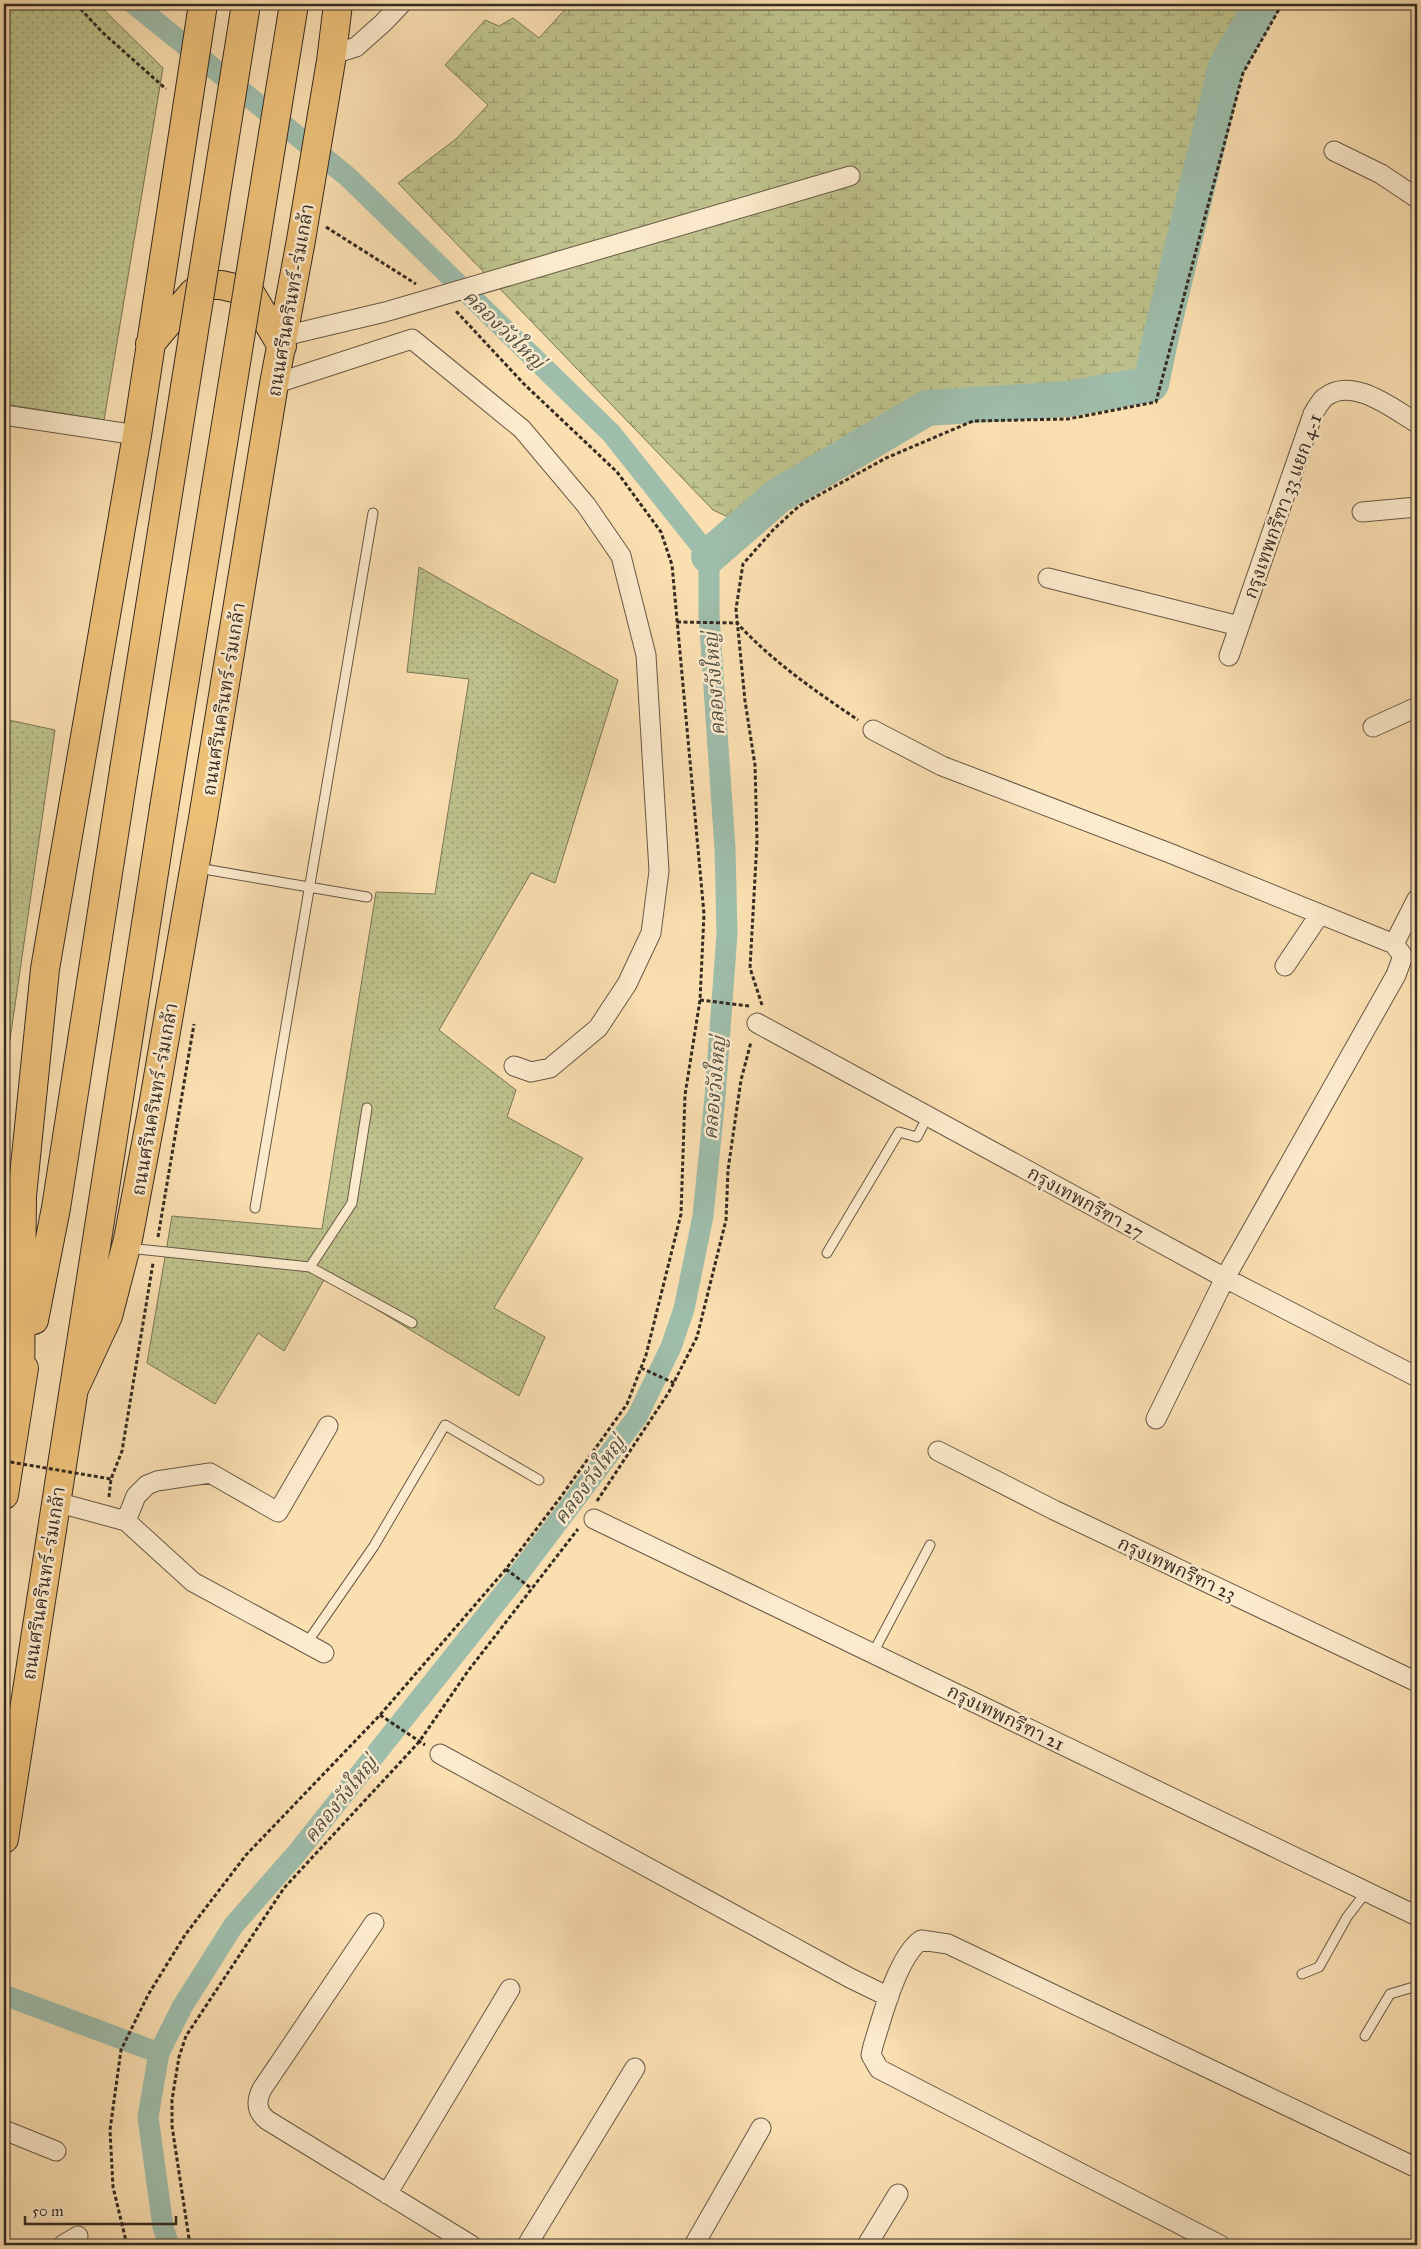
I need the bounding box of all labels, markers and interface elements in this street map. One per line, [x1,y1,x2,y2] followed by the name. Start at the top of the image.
[262,202,319,398] street label: ถนนศรีนครินทร์-ร่มเกล้า
[458,283,553,376] water label: คลองวังใหญ่
[1238,411,1328,602] street label: กรุงเทพกรีฑา 33 แยก 4-1
[197,601,250,797] street label: ถนนศรีนครินทร์-ร่มเกล้า
[696,628,730,737] water label: คลองวังใหญ่
[126,1001,183,1197] street label: ถนนศรีนครินทร์-ร่มเกล้า
[696,1032,731,1141] water label: คลองวังใหญ่
[1023,1161,1148,1245] street label: กรุงเทพกรีฑา 27
[547,1428,632,1529] water label: คลองวังใหญ่
[17,1485,70,1681] street label: ถนนศรีนครินทร์-ร่มเกล้า
[1114,1531,1239,1607] street label: กรุงเทพกรีฑา 23
[943,1679,1068,1757] street label: กรุงเทพกรีฑา 21
[296,1748,384,1847] water label: คลองวังใหญ่
[25,2194,176,2226] scale bar
[32,2202,64,2220] text: 50 m

